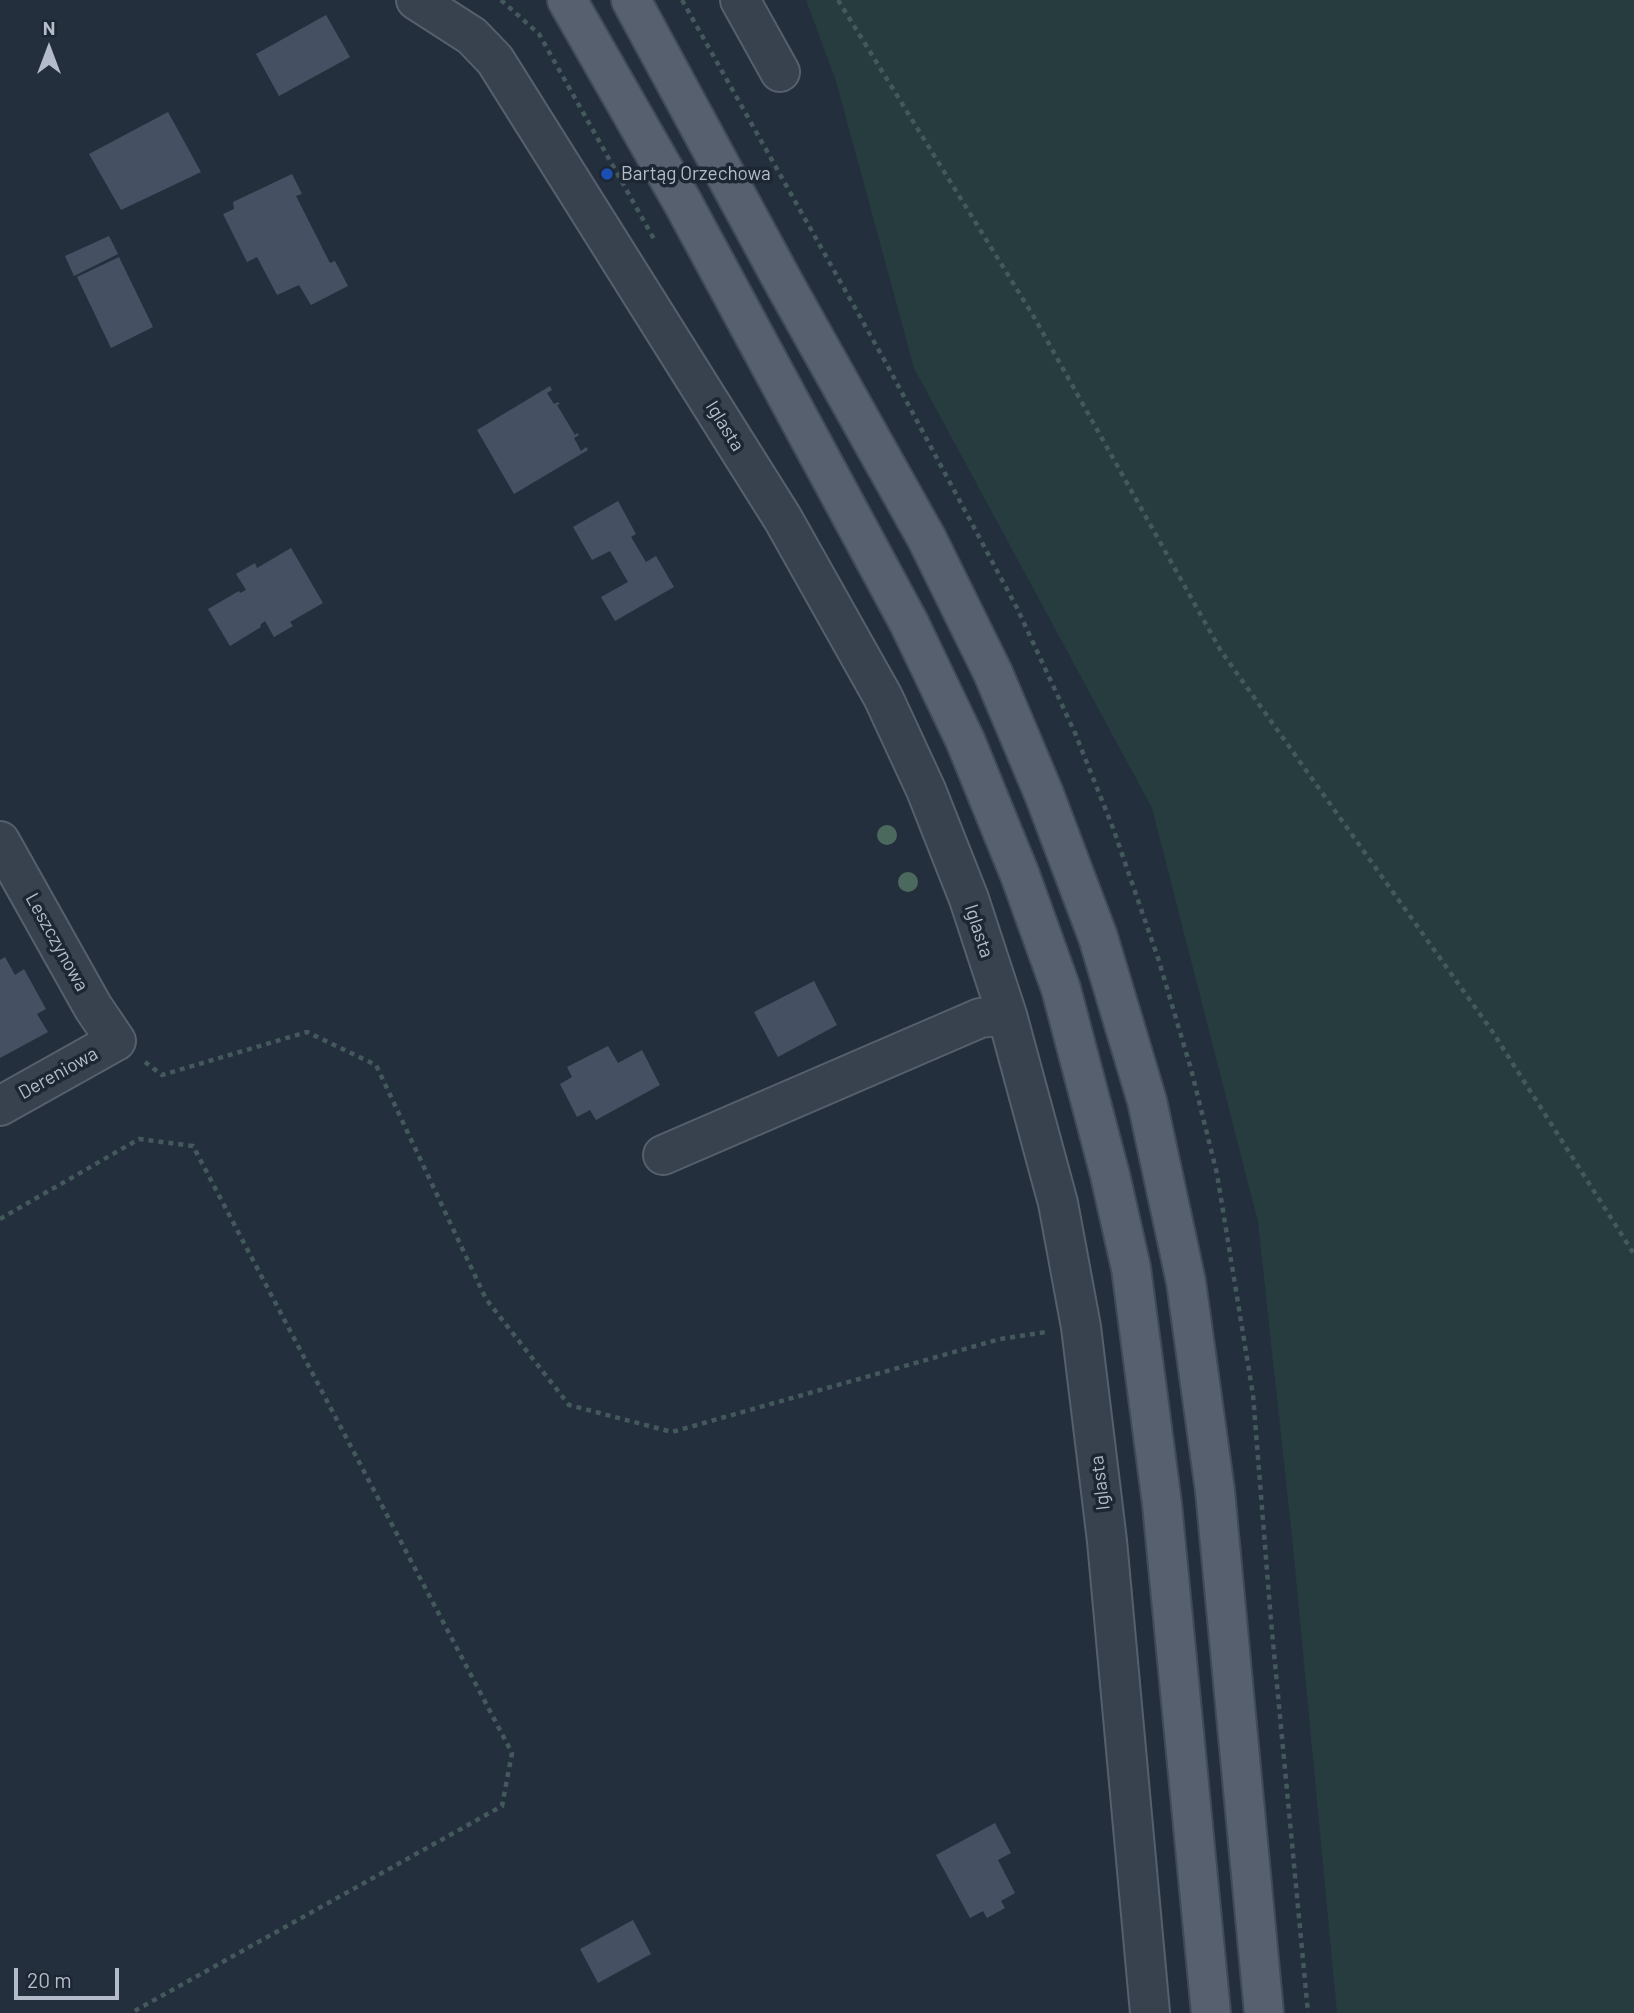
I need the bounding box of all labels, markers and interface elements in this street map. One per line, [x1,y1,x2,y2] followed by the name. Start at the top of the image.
[14,14,84,84] north arrow
[43,16,55,39] text: N
[621,163,771,185] place label: Bartąg Orzechowa
[599,166,615,182] marker: Bartąg Orzechowa
[701,397,749,455] street label: Iglasta
[21,889,93,995] street label: Leszczynowa
[960,901,998,961] street label: Iglasta
[14,1042,102,1104] street label: Dereniowa
[1085,1454,1115,1512] street label: Iglasta
[18,1954,122,1998] scale bar
[27,1967,72,1992] text: 20 m

